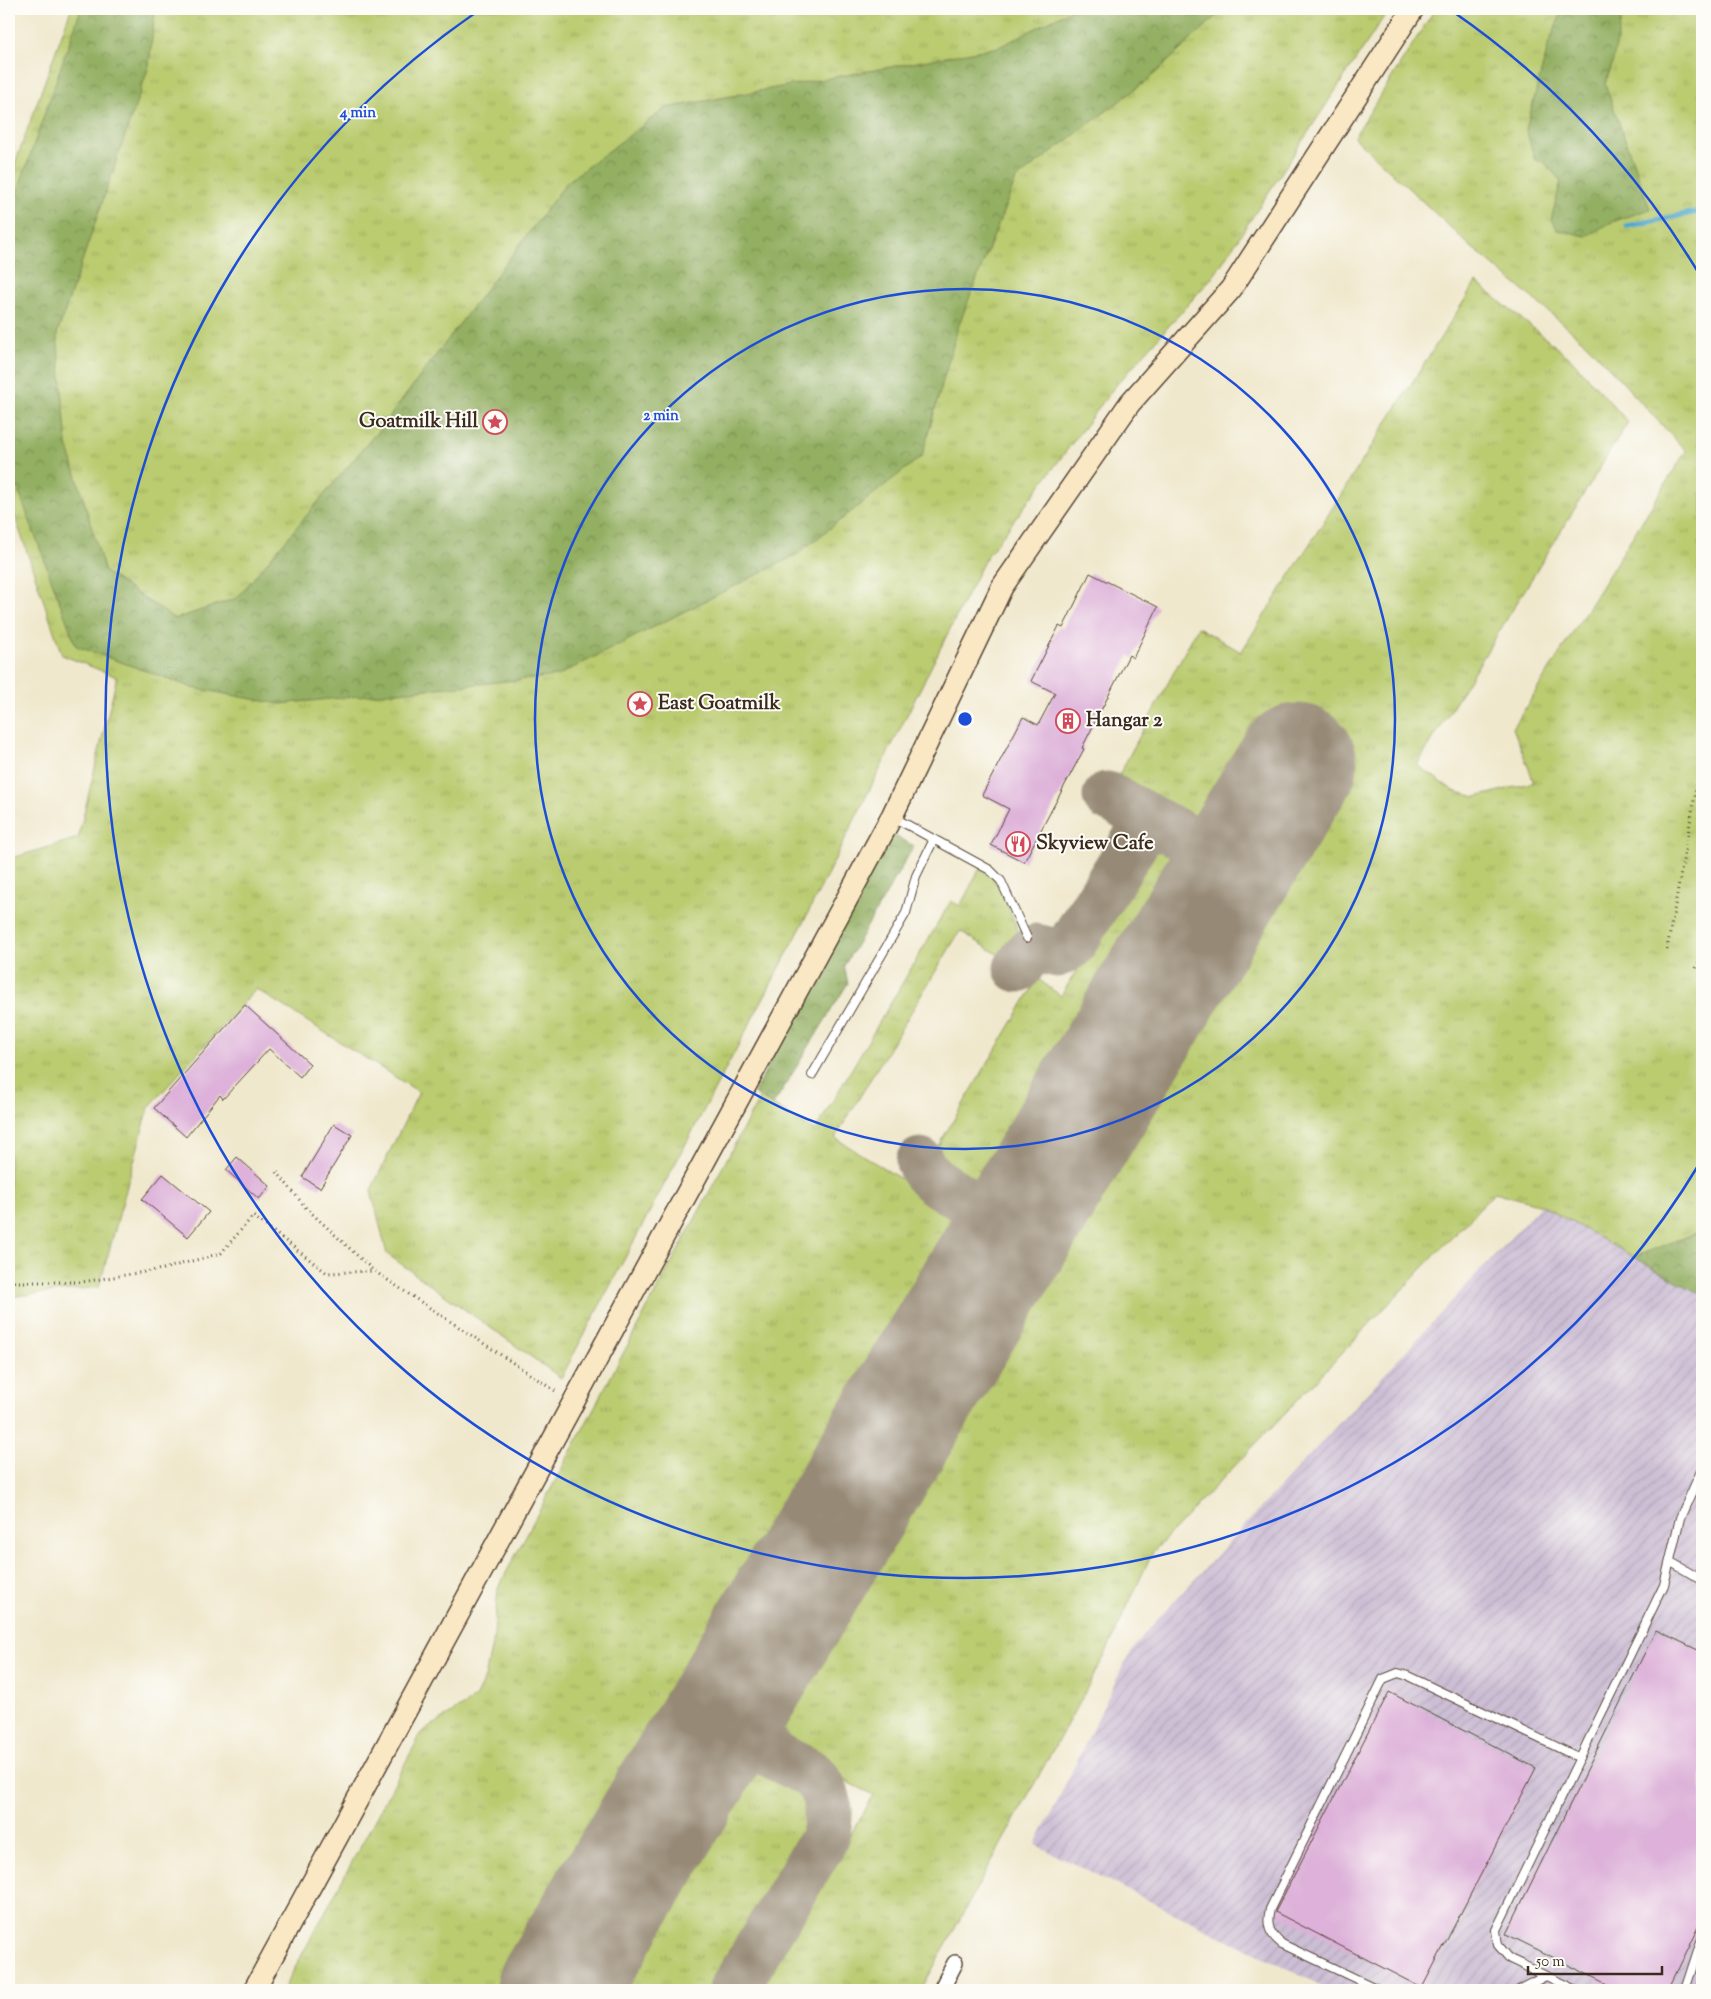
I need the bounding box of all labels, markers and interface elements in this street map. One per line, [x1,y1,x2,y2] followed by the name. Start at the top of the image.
[339,103,376,124] text: 4 min
[643,406,679,427] text: 2 min
[359,408,478,437] place label: Goatmilk Hill
[482,409,508,435] place icon: Goatmilk Hill
[658,690,780,719] place label: East Goatmilk
[627,691,653,717] place icon: East Goatmilk
[1086,707,1163,736] place label: Hangar 2
[1055,708,1081,734] building icon: Hangar 2
[956,710,974,728] centre of rings
[1036,830,1154,859] place label: Skyview Cafe
[1005,831,1031,857] restaurant icon: Skyview Cafe
[1528,1944,1662,1976] scale bar
[1535,1952,1565,1973] text: 50 m

